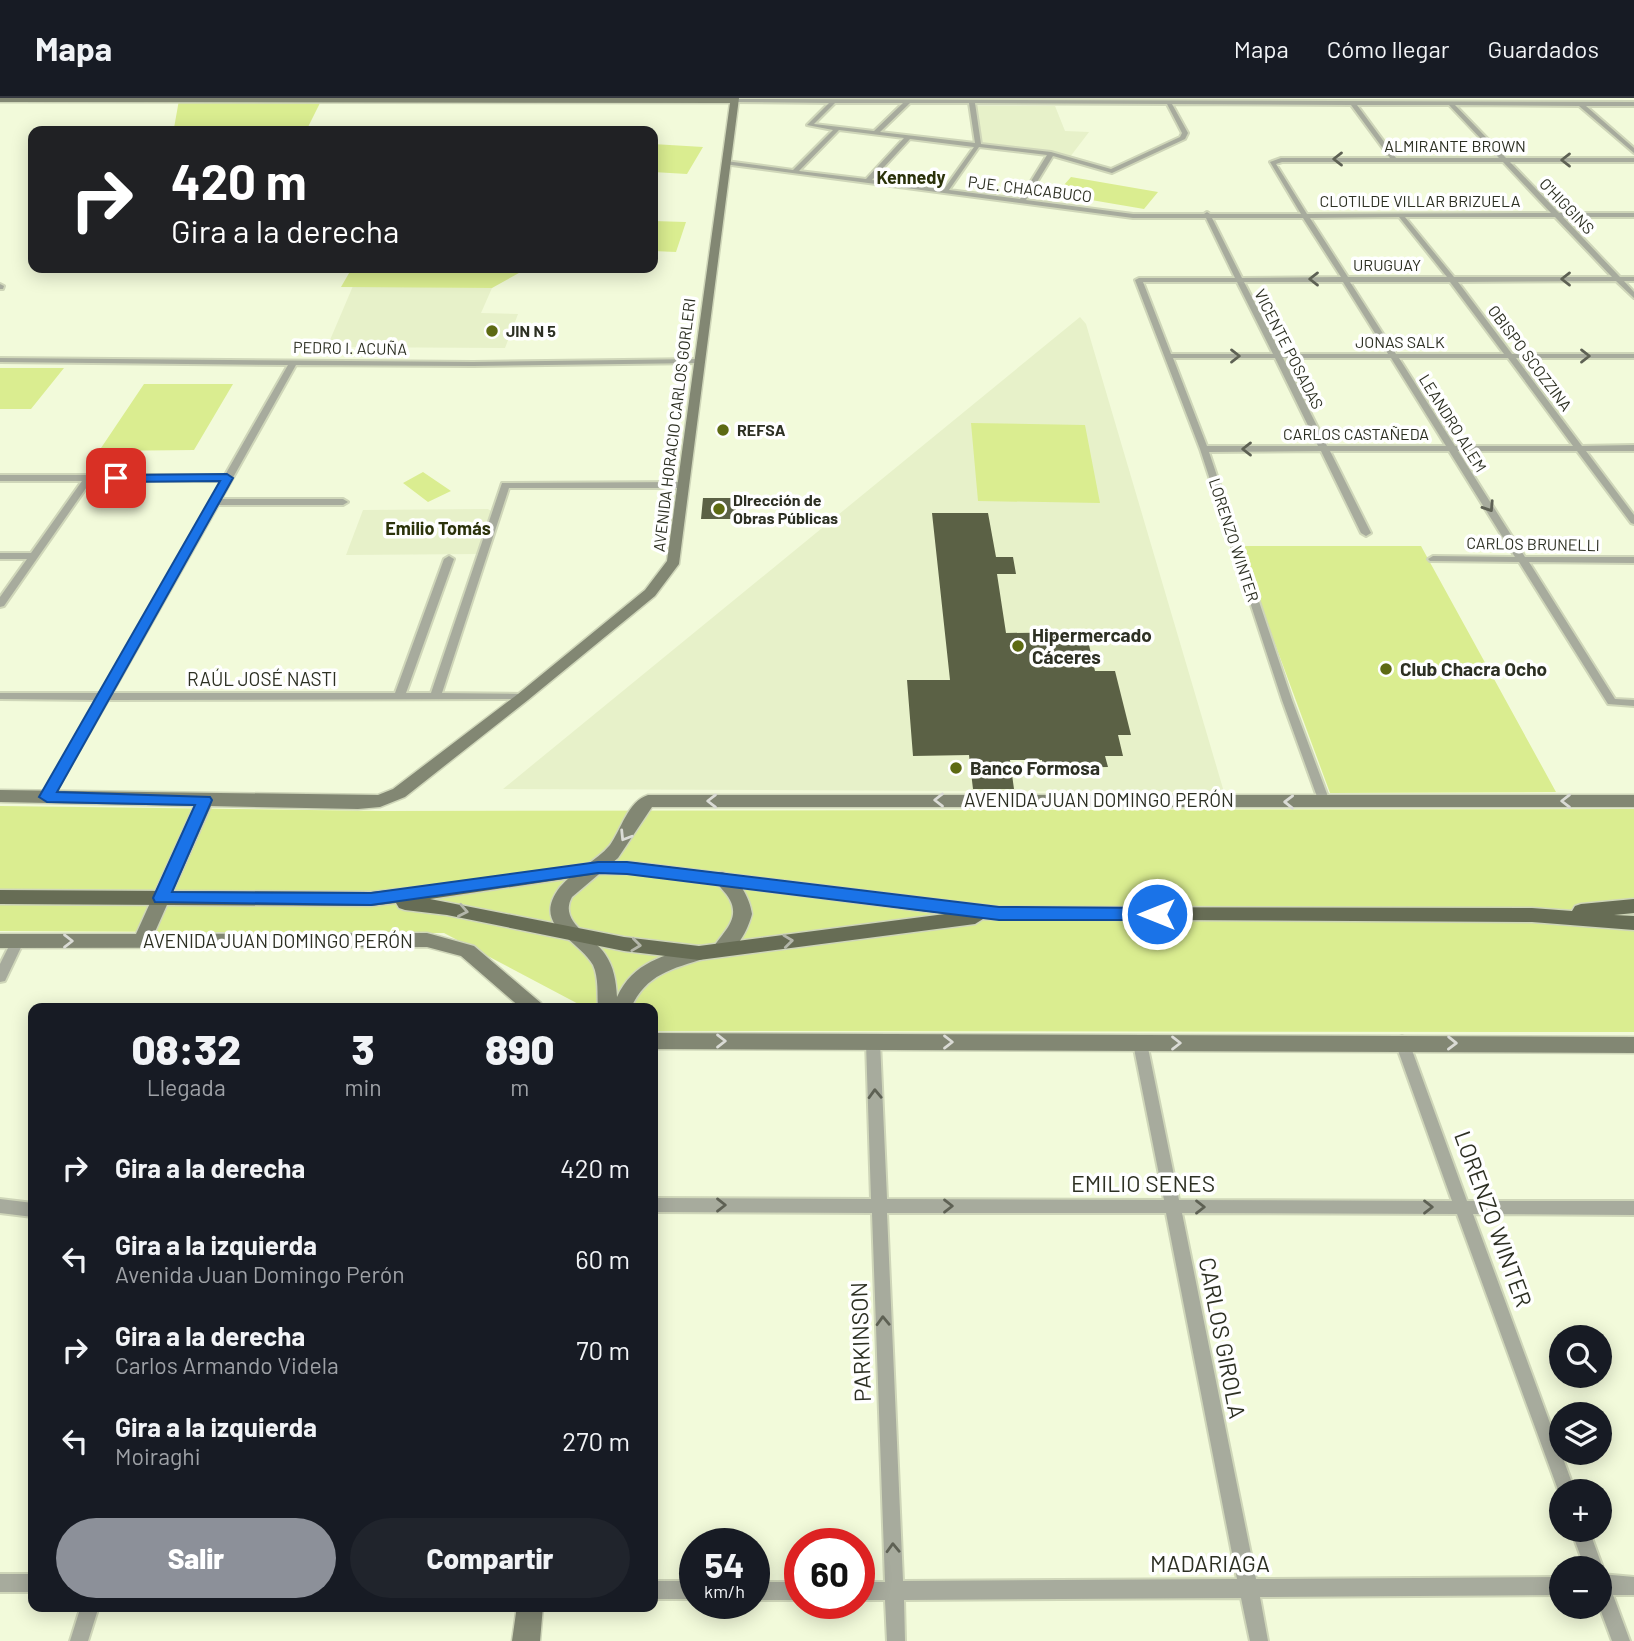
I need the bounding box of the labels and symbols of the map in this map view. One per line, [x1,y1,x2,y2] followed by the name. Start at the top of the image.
[1384,136,1526,155] street label: ALMIRANTE BROWN
[1333,152,1344,167] one-way arrow
[1560,152,1571,168] one-way arrow
[876,166,946,188] district label: Kennedy
[967,171,1093,206] street label: PJE. CHACABUCO
[1536,174,1599,238] street label: O'HIGGINS
[1319,191,1521,210] street label: CLOTILDE VILLAR BRIZUELA
[1353,255,1421,274] street label: URUGUAY
[1308,271,1319,287] one-way arrow
[1560,271,1571,287] one-way arrow
[1251,286,1328,412] street label: VICENTE POSADAS
[649,297,699,553] street label: AVENIDA HORACIO CARLOS GORLERI
[1484,301,1576,414] street label: OBISPO SCOZZINA
[506,321,556,340] place label: JIN N 5
[484,323,500,339] marker: JIN N 5
[1355,332,1445,351] street label: JONAS SALK
[293,337,407,358] street label: PEDRO I. ACUÑA
[1230,348,1241,364] one-way arrow
[1580,348,1591,364] one-way arrow
[1416,370,1491,475] street label: LEANDRO ALEM
[737,420,786,439] place label: REFSA
[715,422,731,438] marker: REFSA
[1283,424,1429,443] street label: CARLOS CASTAÑEDA
[1242,441,1252,457] one-way arrow
[86,448,146,508] pin
[1206,476,1263,604] street label: LORENZO WINTER
[733,490,838,527] place label: DIrección de Obras Públicas
[1481,500,1494,513] one-way arrow
[711,501,727,517] marker: DIrección de Obras Públicas
[385,517,491,539] district label: Emilio Tomás
[1466,533,1600,554] street label: CARLOS BRUNELLI
[1032,623,1152,668] place label: Hipermercado Cáceres
[1010,638,1026,654] marker: Hipermercado Cáceres
[1400,657,1547,680] place label: Club Chacra Ocho
[1378,661,1394,677] marker: Club Chacra Ocho
[187,667,337,690] street label: RAÚL JOSÉ NASTI
[970,756,1100,779] place label: Banco Formosa
[948,760,964,776] marker: Banco Formosa
[964,788,1234,811] street label: AVENIDA JUAN DOMINGO PERÓN
[934,792,945,807] one-way arrow
[706,793,717,809] one-way arrow
[1560,793,1571,809] one-way arrow
[1284,794,1295,809] one-way arrow
[620,828,633,841] one-way arrow
[1120,877,1194,951] position arrow
[457,902,469,917] one-way arrow
[143,929,413,952] street label: AVENIDA JUAN DOMINGO PERÓN
[63,933,74,949] one-way arrow
[782,934,794,949] one-way arrow
[630,938,642,953] one-way arrow
[716,1033,727,1049] one-way arrow
[944,1034,954,1050] one-way arrow
[1171,1035,1182,1051] one-way arrow
[1448,1035,1458,1051] one-way arrow
[867,1088,883,1098] one-way arrow
[1449,1127,1539,1310] street label: LORENZO WINTER
[1071,1169,1215,1197] street label: EMILIO SENES
[716,1197,727,1213] one-way arrow
[944,1198,954,1214] one-way arrow
[1196,1199,1206,1215] one-way arrow
[1423,1199,1434,1215] one-way arrow
[1194,1255,1252,1421] street label: CARLOS GIROLA
[844,1282,876,1402] street label: PARKINSON
[876,1315,891,1326] one-way arrow
[784,1528,875,1619] speed limit sign: 60
[885,1543,900,1554] one-way arrow
[1150,1549,1270,1577] street label: MADARIAGA

